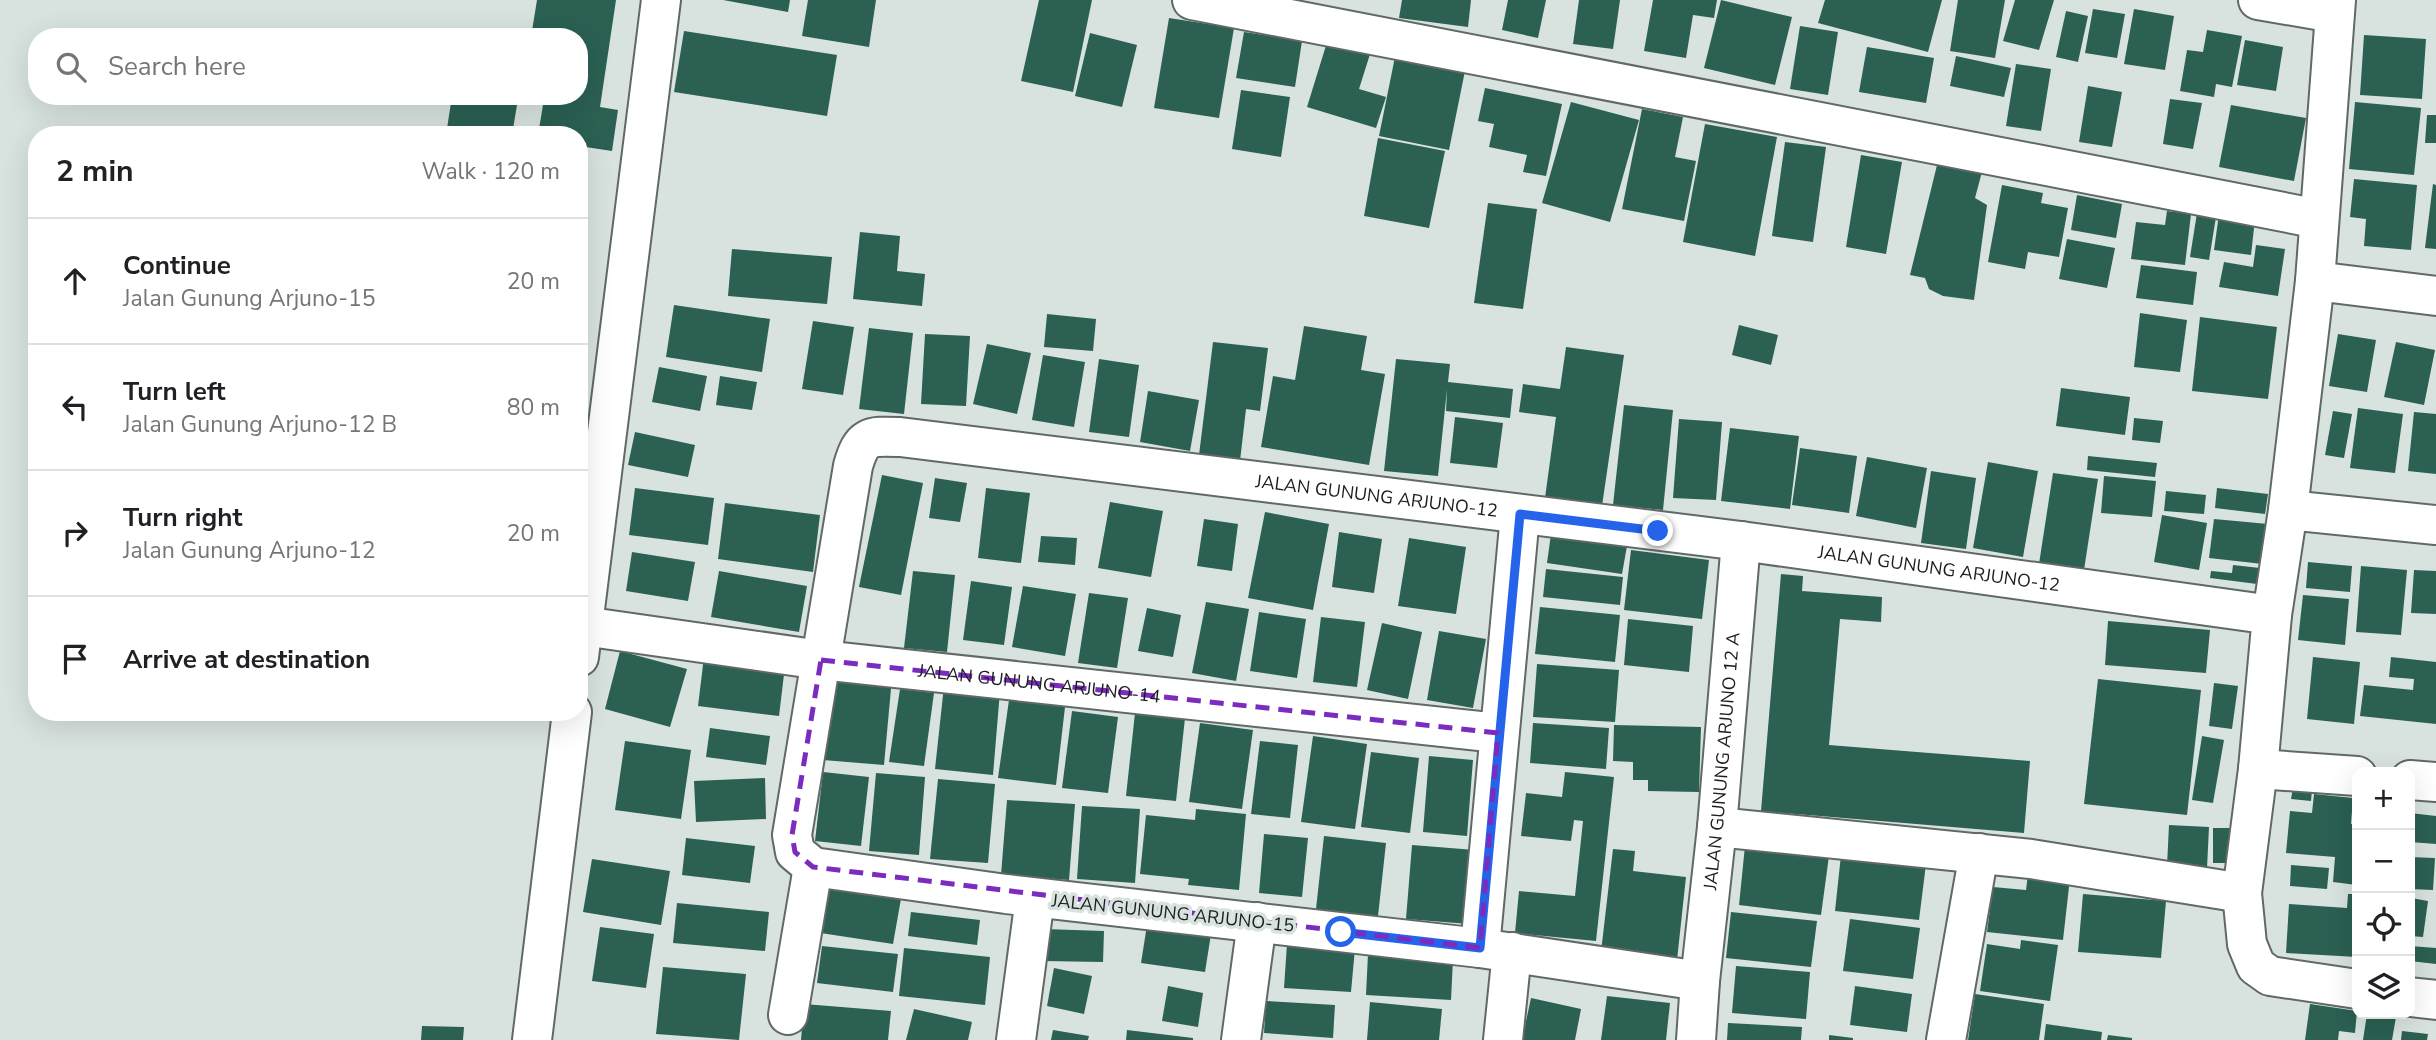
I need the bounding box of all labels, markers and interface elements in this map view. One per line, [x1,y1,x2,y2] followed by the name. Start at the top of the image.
[28,28,588,105] search box
[52,48,90,86] icon: search
[108,49,246,84] text: Search here
[56,151,134,192] text: 2 min
[421,156,560,187] text: Walk · 120 m
[123,248,231,283] text: Continue
[56,262,94,300] icon: ahead
[507,266,560,297] text: 20 m
[123,283,376,314] text: Jalan Gunung Arjuno-15
[123,374,226,409] text: Turn left
[56,388,94,426] icon: left
[507,392,560,423] text: 80 m
[123,409,397,440] text: Jalan Gunung Arjuno-12 B
[1253,469,1499,523] street label: JALAN GUNUNG ARJUNO-12
[123,500,242,535] text: Turn right
[56,514,94,552] icon: right
[1642,515,1673,546] route end
[507,518,560,549] text: 20 m
[123,535,376,566] text: Jalan Gunung Arjuno-12
[1816,540,2061,597] street label: JALAN GUNUNG ARJUNO-12
[1698,632,1745,892] street label: JALAN GUNUNG ARJUNO 12 A
[56,640,94,678] icon: arrive
[123,642,370,677] text: Arrive at destination
[916,658,1162,709] street label: JALAN GUNUNG ARJUNO-14
[2352,767,2415,1019] map controls
[2352,767,2415,830] button: +
[2352,830,2415,893] button: −
[1050,888,1295,938] street label: JALAN GUNUNG ARJUNO-15
[2352,893,2415,956] button: locate
[1325,916,1356,947] route start
[2352,956,2415,1019] button: layers

